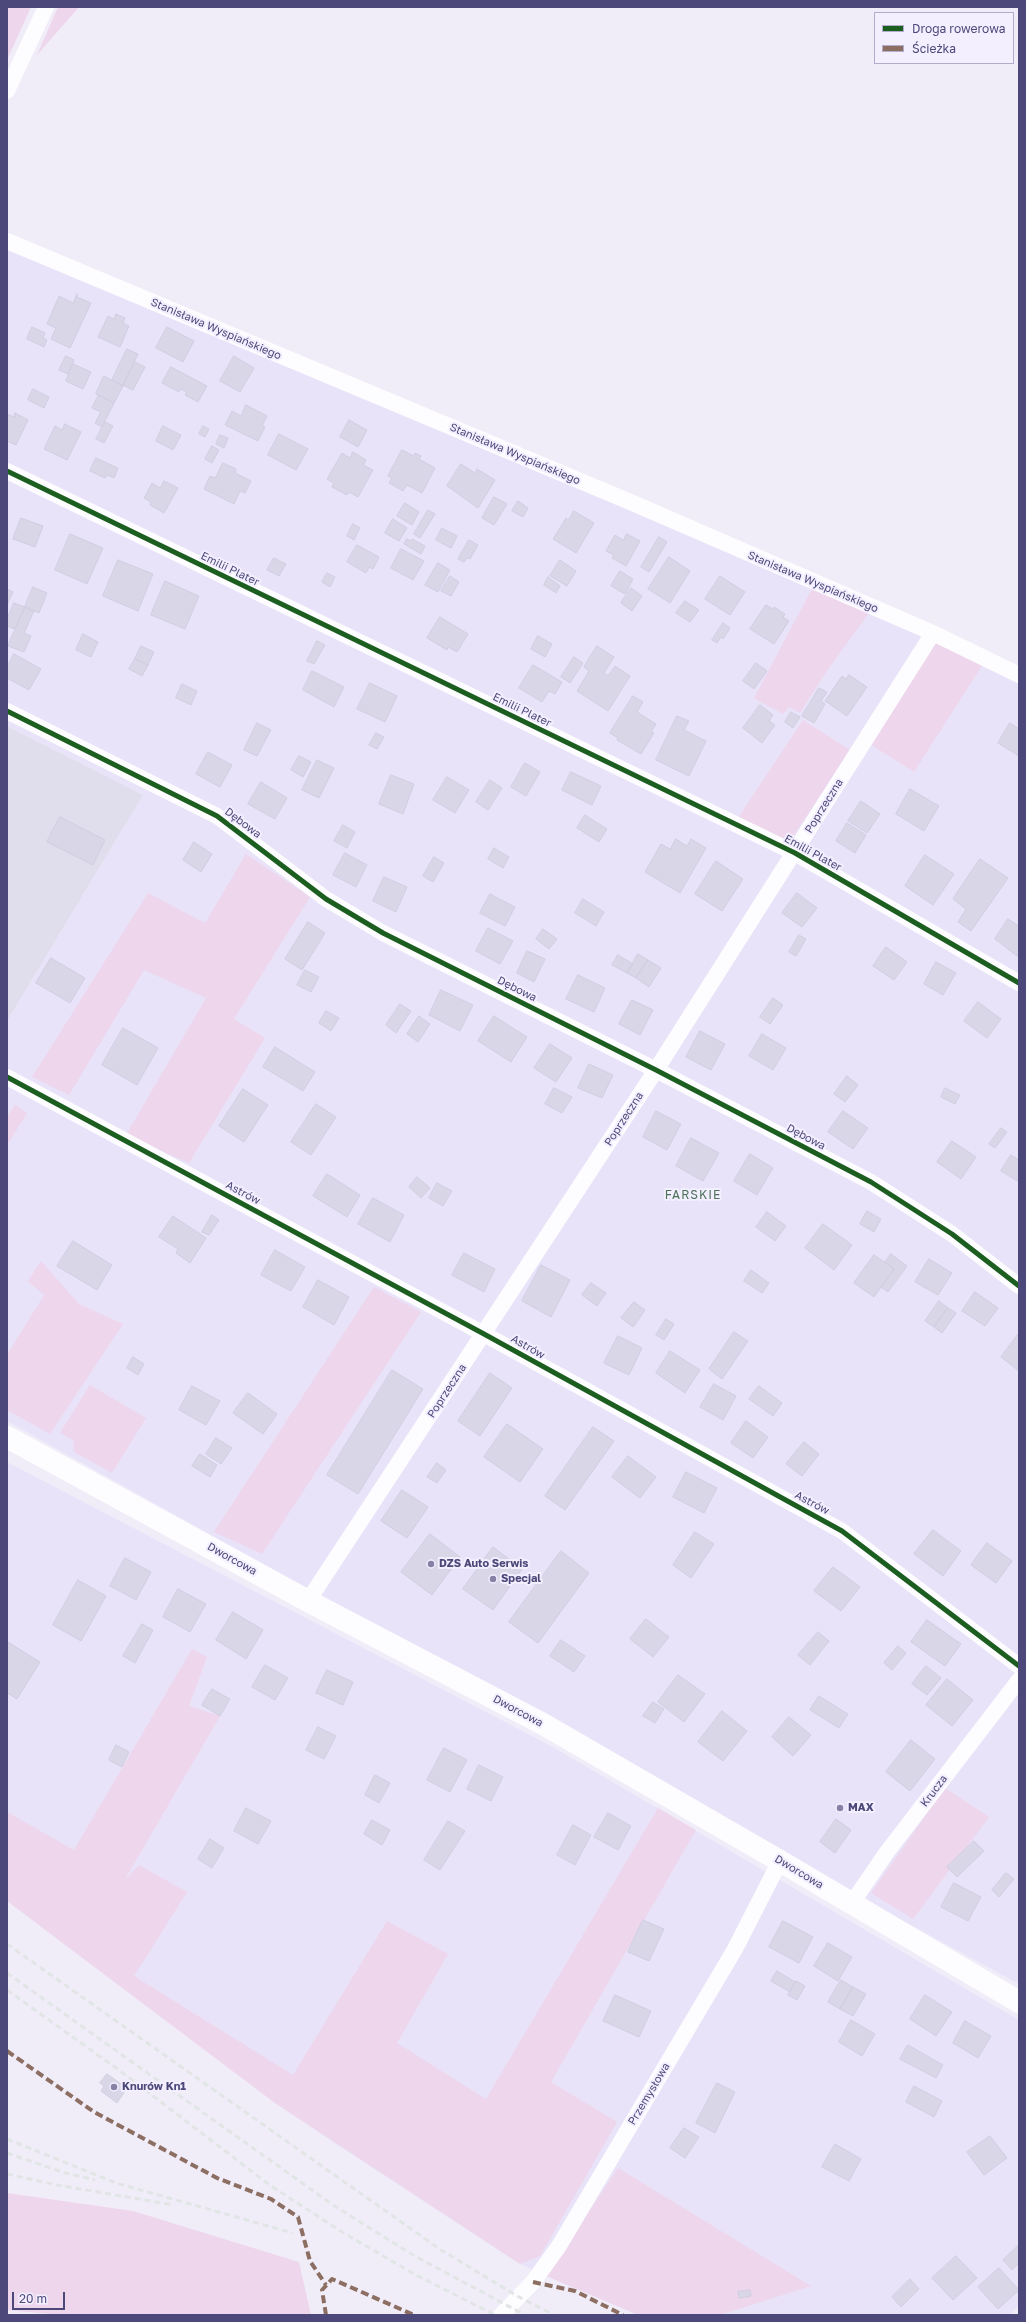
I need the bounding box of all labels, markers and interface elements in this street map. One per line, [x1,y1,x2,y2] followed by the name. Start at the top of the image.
[874,12,1014,64] legend
[912,21,1005,36] text: Droga rowerowa
[912,41,956,56] text: Ścieżka
[149,295,283,363] street label: Stanisława Wyspiańskiego
[448,420,582,488] street label: Stanisława Wyspiańskiego
[746,548,880,616] street label: Stanisława Wyspiańskiego
[199,549,261,589] street label: Emilii Plater
[491,690,553,730] street label: Emilii Plater
[802,776,846,836] street label: Poprzeczna
[222,805,264,841] street label: Dębowa
[782,832,844,874] street label: Emilii Plater
[495,974,539,1004] street label: Dębowa
[602,1090,646,1148] street label: Poprzeczna
[784,1121,828,1153] street label: Dębowa
[224,1178,262,1208] street label: Astrów
[665,1188,721,1202] district label: FARSKIE
[509,1332,547,1362] street label: Astrów
[425,1362,469,1420] street label: Poprzeczna
[793,1488,831,1518] street label: Astrów
[205,1540,259,1578] street label: Dworcowa
[439,1557,529,1571] place label: DZS Auto Serwis
[426,1559,436,1569] marker: DZS Auto Serwis
[501,1572,541,1586] place label: Specjal
[488,1574,498,1584] marker: Specjal
[491,1692,545,1730] street label: Dworcowa
[918,1773,950,1809] street label: Krucza
[848,1801,874,1815] place label: MAX
[835,1803,845,1813] marker: MAX
[772,1852,826,1892] street label: Dworcowa
[625,2061,673,2127] street label: Przemysłowa
[122,2080,186,2094] place label: Knurów Kn1
[109,2082,119,2092] marker: Knurów Kn1
[14,2284,67,2310] scale bar
[19,2291,47,2306] text: 20 m

